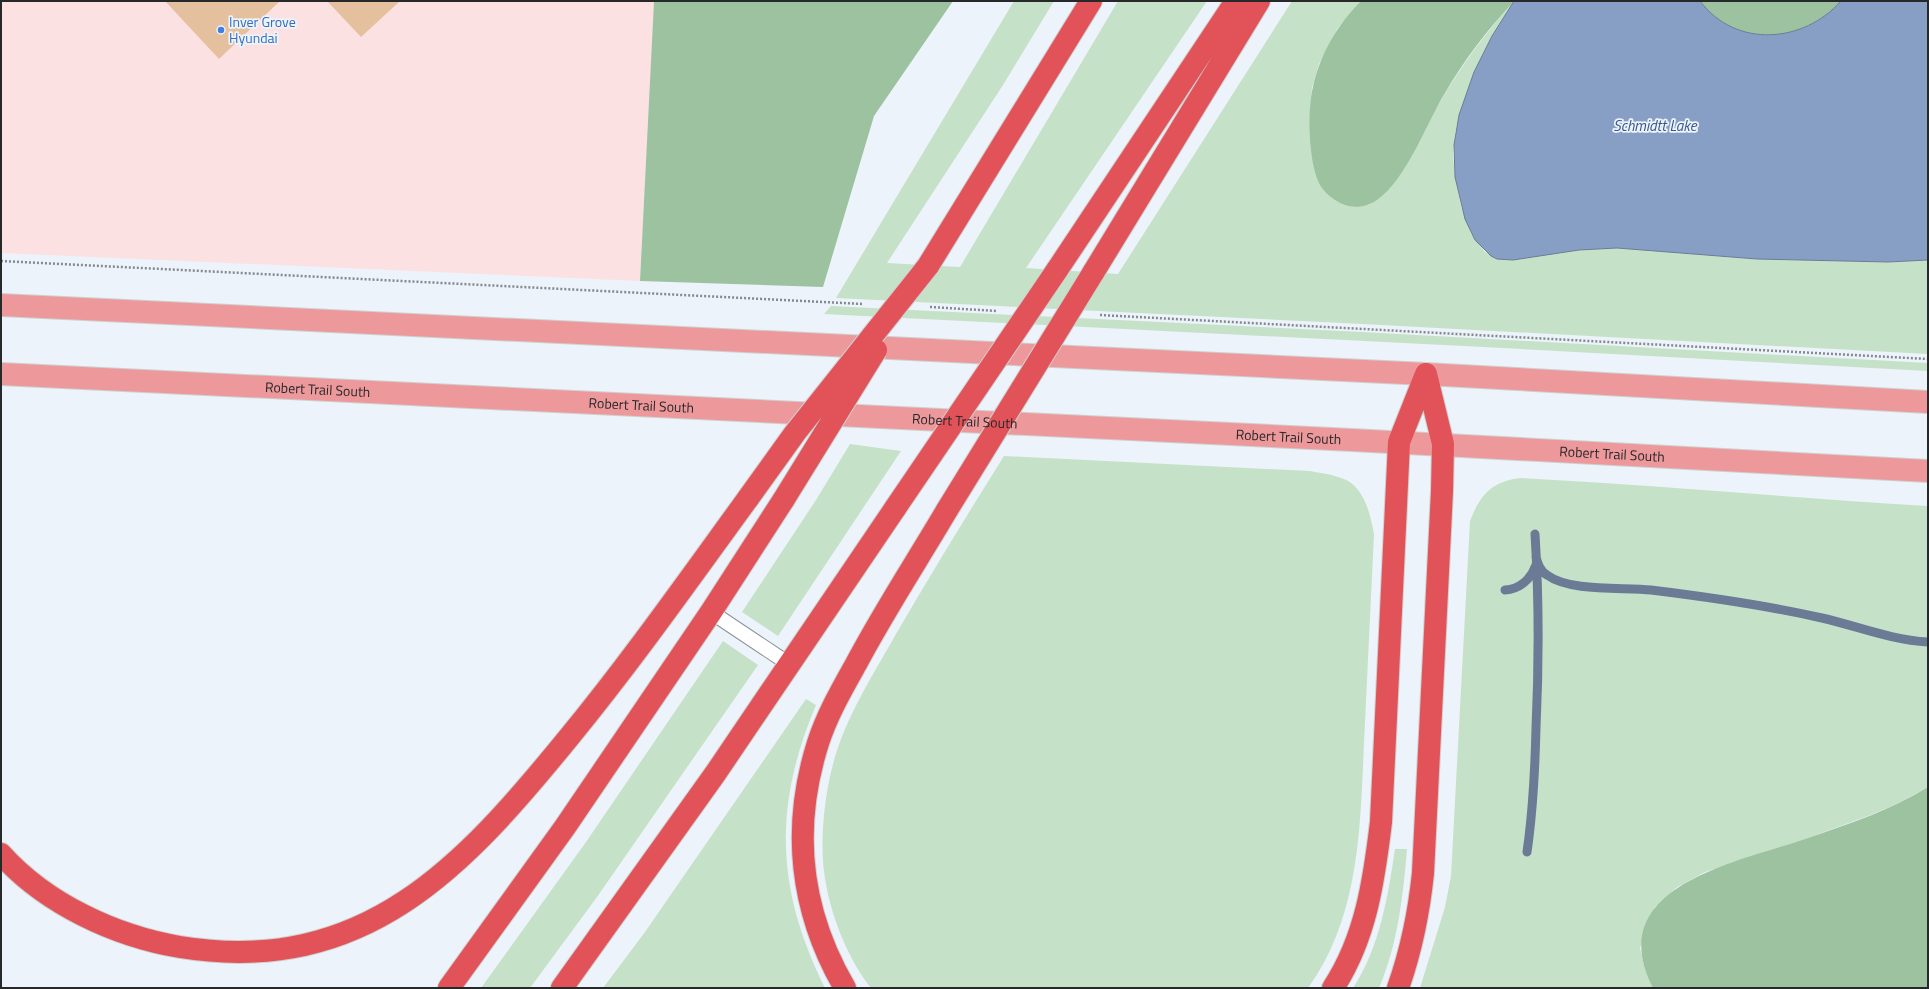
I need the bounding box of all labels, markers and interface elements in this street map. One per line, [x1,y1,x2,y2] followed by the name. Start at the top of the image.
[229,11,296,48] place label: Inver Grove Hyundai
[216,25,226,35] marker: Inver Grove Hyundai
[1613,114,1698,137] water label: Schmidtt Lake
[264,376,371,402] street label: Robert Trail South
[588,392,694,418] street label: Robert Trail South
[912,408,1018,434] street label: Robert Trail South
[1235,423,1342,449] street label: Robert Trail South
[1559,440,1665,467] street label: Robert Trail South

